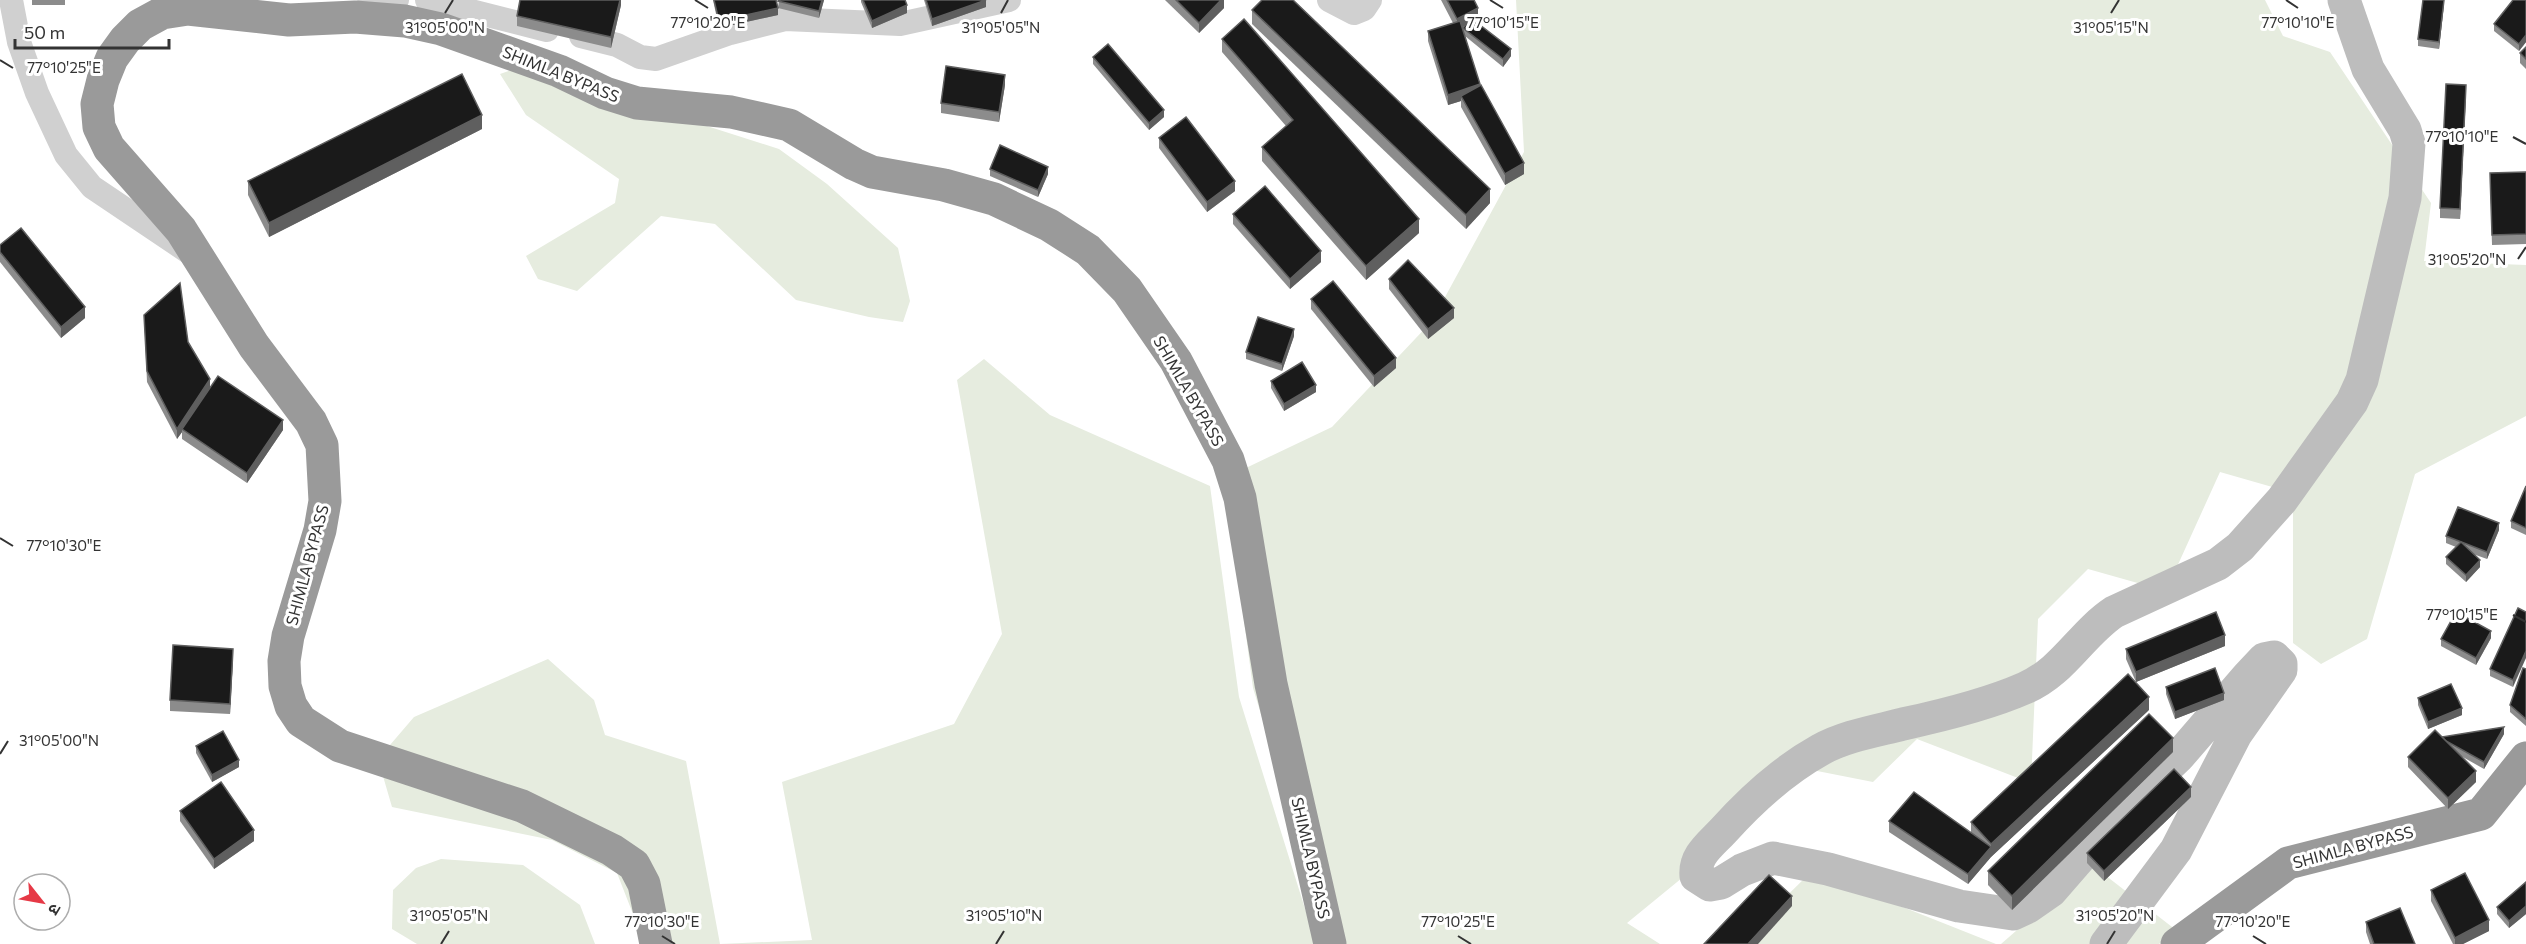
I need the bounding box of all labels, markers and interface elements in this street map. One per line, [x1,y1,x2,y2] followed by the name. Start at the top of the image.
[15,12,170,50] scale bar
[671,13,745,31] text: 77°10'20"E
[1467,13,1539,31] text: 77°10'15"E
[2262,13,2335,31] text: 77°10'10"E
[405,18,485,36] text: 31°05'00"N
[962,18,1040,36] text: 31°05'05"N
[2073,18,2149,36] text: 31°05'15"N
[24,21,65,43] text: 50 m
[500,42,622,106] street label: SHIMLA BYPASS
[27,58,101,76] text: 77°10'25"E
[2426,127,2499,145] text: 77°10'10"E
[2428,250,2506,268] text: 31°05'20"N
[1150,332,1229,449] street label: SHIMLA BYPASS
[281,503,332,627] street label: SHIMLA BYPASS
[26,536,102,554] text: 77°10'30"E
[2426,605,2498,623] text: 77°10'15"E
[19,731,99,749] text: 31°05'00"N
[1288,795,1335,920] street label: SHIMLA BYPASS
[2291,821,2415,872] street label: SHIMLA BYPASS
[12,872,72,932] north arrow
[44,901,66,919] text: उ
[410,906,488,924] text: 31°05'05"N
[966,906,1042,924] text: 31°05'10"N
[2076,906,2154,924] text: 31°05'20"N
[624,912,700,930] text: 77°10'30"E
[1421,912,1495,930] text: 77°10'25"E
[2216,912,2290,930] text: 77°10'20"E

